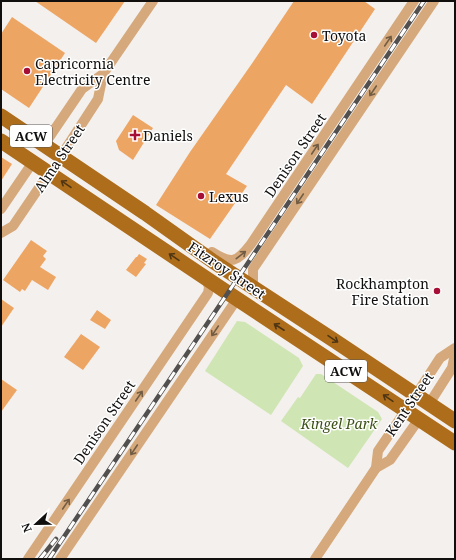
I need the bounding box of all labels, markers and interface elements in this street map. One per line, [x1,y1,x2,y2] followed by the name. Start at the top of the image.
[322,26,367,45] place label: Toyota
[309,30,319,40] marker: Toyota
[384,36,392,47] one-way arrow
[35,54,150,89] place label: Capricornia Electricity Centre
[22,66,32,76] marker: Capricornia Electricity Centre
[369,86,377,97] one-way arrow
[260,109,330,201] street label: Denison Street
[29,120,89,196] street label: Alma Street
[10,125,52,147] road number: ACW
[143,126,193,145] place label: Daniels
[130,130,140,140] marker: Daniels
[311,144,319,155] one-way arrow
[61,180,72,188] one-way arrow
[209,187,249,206] place label: Lexus
[196,191,206,201] marker: Lexus
[296,193,304,204] one-way arrow
[184,237,270,303] street label: Fitzroy Street
[236,251,246,260] one-way arrow
[168,252,179,261] one-way arrow
[336,274,429,309] place label: Rockhampton Fire Station
[432,286,442,296] marker: Rockhampton Fire Station
[273,322,285,330] one-way arrow
[211,325,219,336] one-way arrow
[327,335,338,343] one-way arrow
[325,360,367,382] road number: ACW
[381,368,438,440] street label: Kent Street
[69,376,139,468] street label: Denison Street
[135,391,143,402] one-way arrow
[382,394,393,403] one-way arrow
[300,414,378,433] park label: Kingel Park
[130,444,138,455] one-way arrow
[62,498,70,509] one-way arrow
[16,504,56,544] north arrow
[18,521,35,535] text: N

